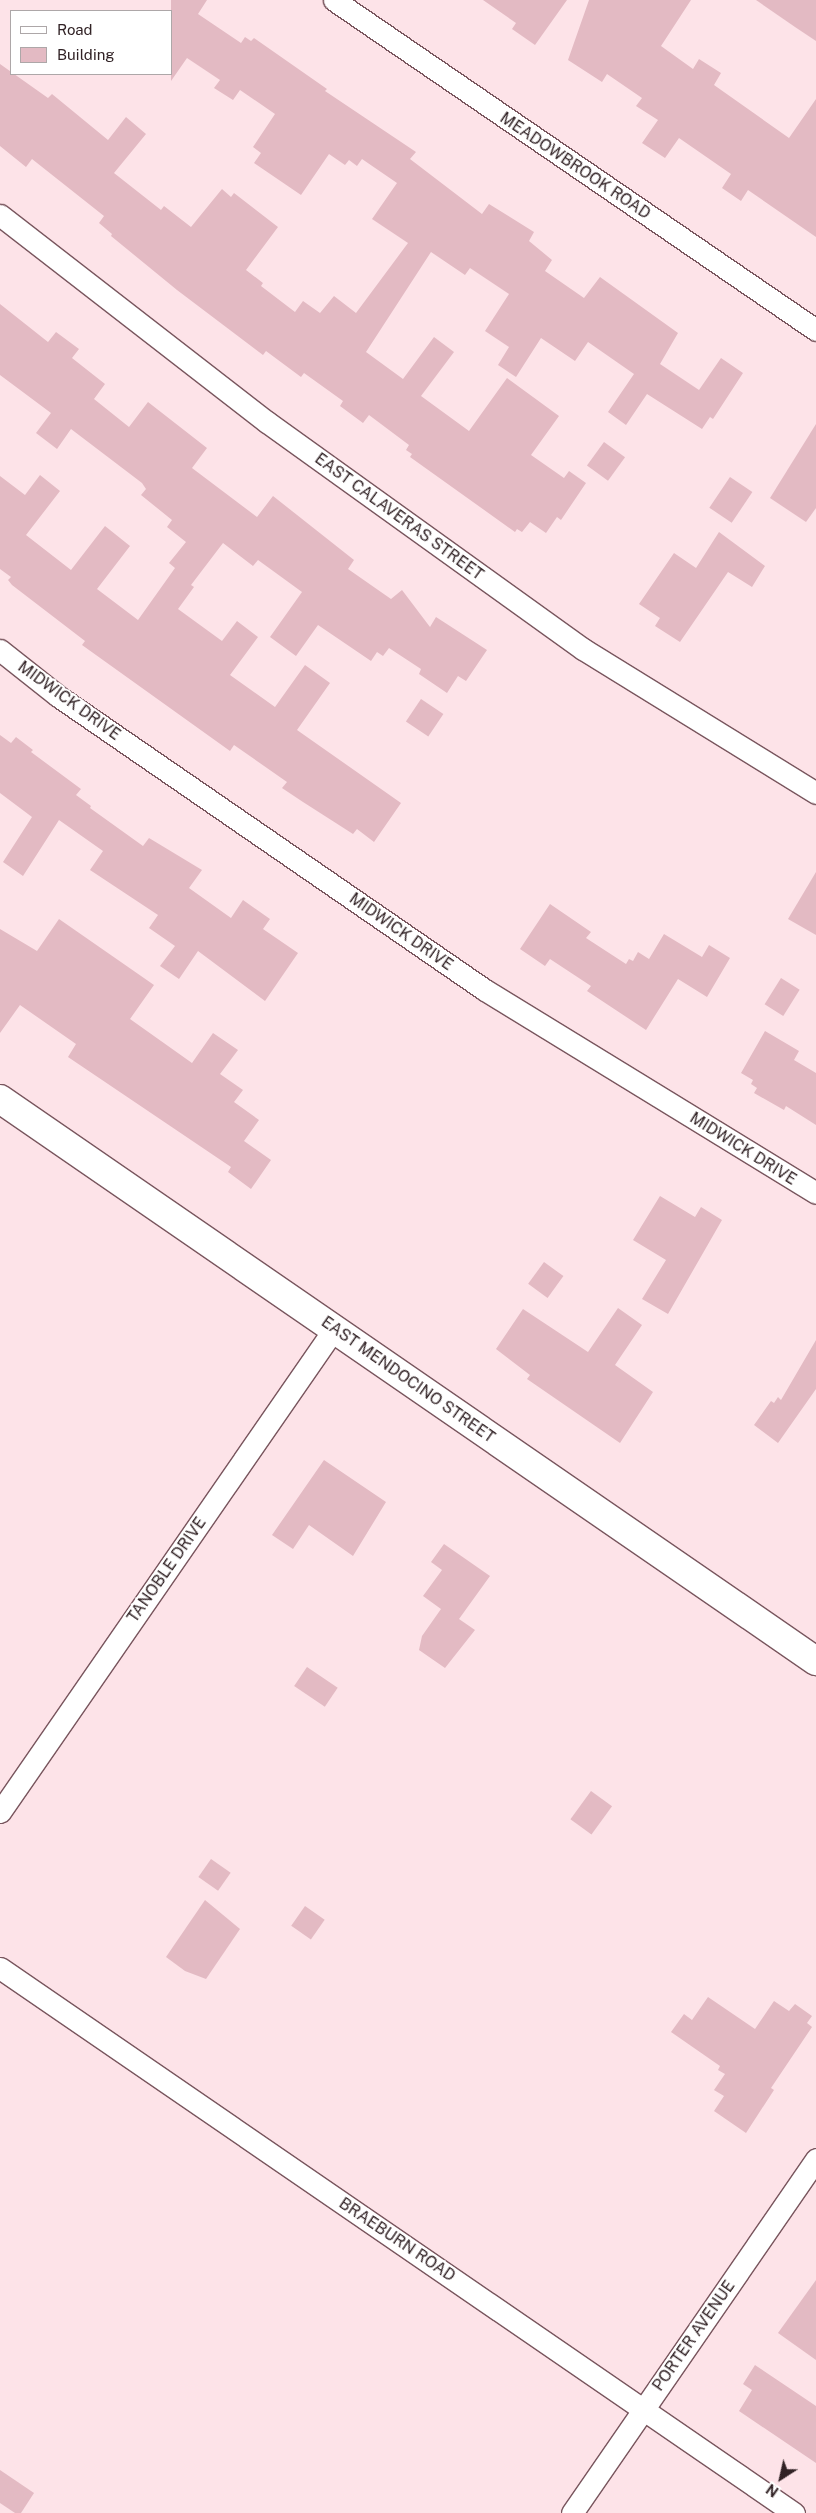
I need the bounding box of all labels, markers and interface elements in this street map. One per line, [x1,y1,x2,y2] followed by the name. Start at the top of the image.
[10,10,172,75] legend
[57,21,93,38] text: Road
[57,46,115,63] text: Building
[496,108,654,224] street label: MEADOWBROOK ROAD
[311,449,487,585] street label: EAST CALAVERAS STREET
[14,657,124,745] street label: MIDWICK DRIVE
[345,889,457,975] street label: MIDWICK DRIVE
[686,1108,800,1190] street label: MIDWICK DRIVE
[317,1313,499,1447] street label: EAST MENDOCINO STREET
[123,1514,211,1626] street label: TANOBLE DRIVE
[335,2194,459,2286] street label: BRAEBURN ROAD
[649,2277,739,2395] street label: PORTER AVENUE
[756,2453,806,2503] north arrow
[763,2481,781,2500] text: N

